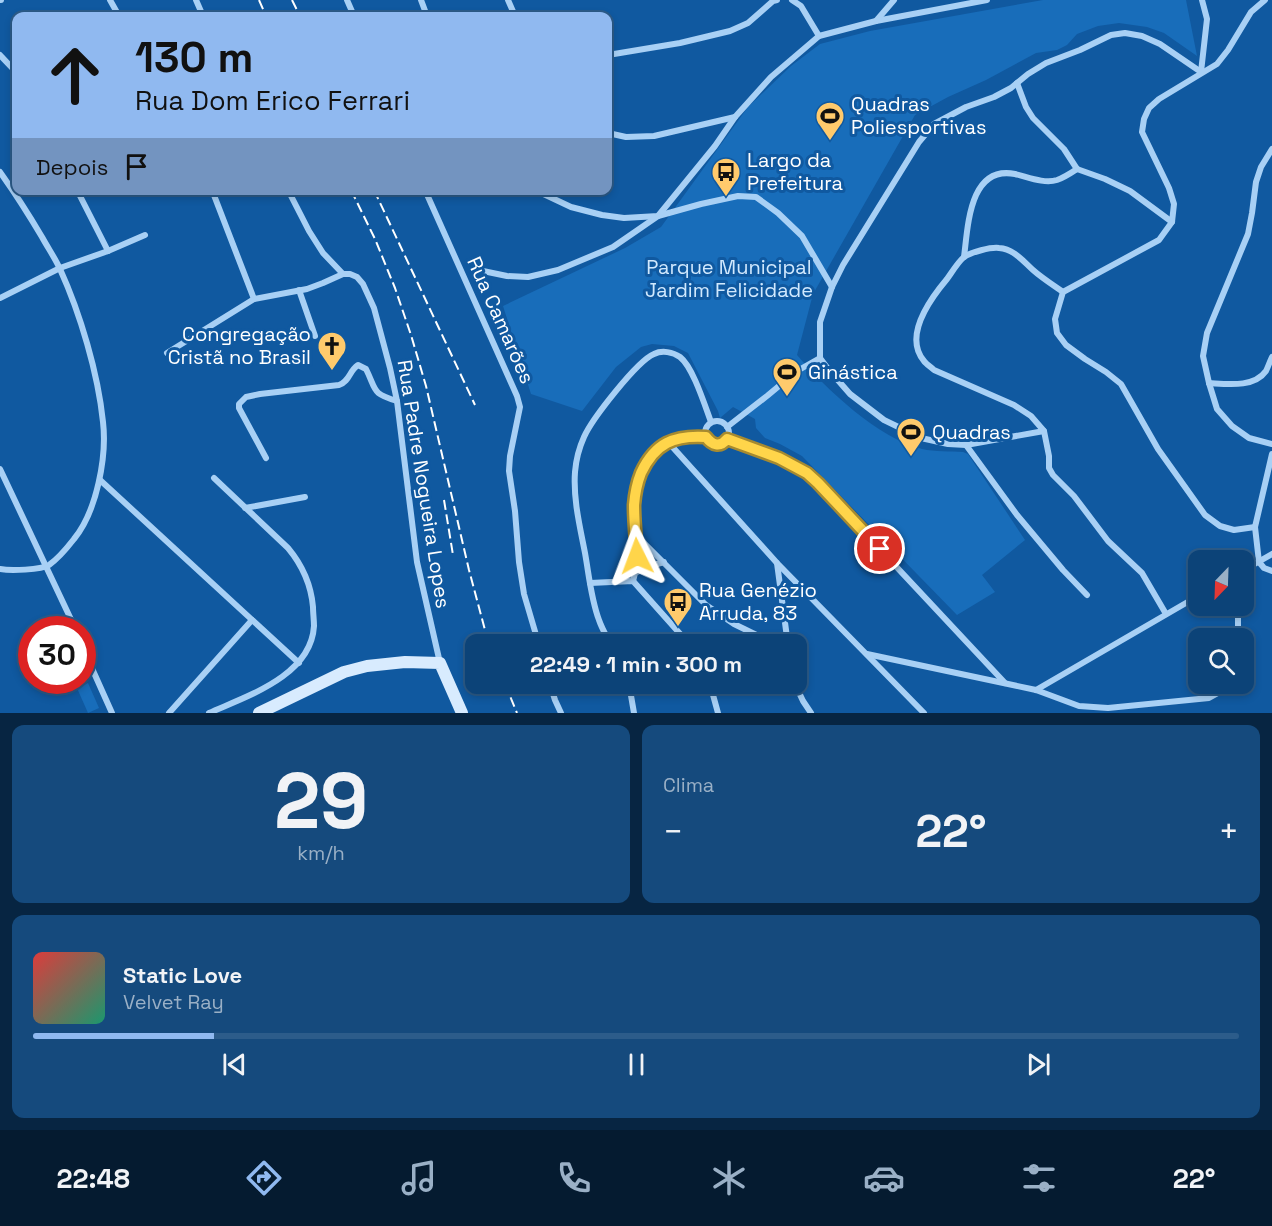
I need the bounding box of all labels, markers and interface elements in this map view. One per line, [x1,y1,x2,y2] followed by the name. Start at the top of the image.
[135,31,253,84] text: 130 m
[36,36,114,114] icon: ahead
[135,83,410,118] text: Rua Dom Erico Ferrari
[851,91,987,140] place label: Quadras Poliesportivas
[814,100,846,142] sports icon: Quadras Poliesportivas
[747,147,843,196] place label: Largo da Prefeitura
[120,150,153,183] icon: arrive
[36,153,108,181] text: Depois
[710,156,742,198] bus stop icon: Largo da Prefeitura
[461,252,541,388] street label: Rua Camarões
[645,254,813,303] park label: Parque Municipal Jardim Felicidade
[168,321,311,370] place label: Congregação Cristã no Brasil
[316,330,348,372] church icon: Congregação Cristã no Brasil
[771,356,803,398] sports icon: Ginástica
[392,358,456,610] street label: Rua Padre Nogueira Lopes
[808,359,898,385] place label: Ginástica
[895,416,927,458] sports icon: Quadras
[932,419,1011,445] place label: Quadras
[854,523,905,574] pin
[605,524,669,588] position arrow
[863,532,896,565] icon: arrive
[1188,550,1254,616] north arrow
[1188,550,1254,694] map controls
[699,577,817,626] place label: Rua Genézio Arruda, 83
[662,586,694,628] bus stop icon: Rua Genézio Arruda, 83
[18,616,96,694] speed limit sign: 30
[1188,628,1254,694] button: search
[530,650,742,678] text: 22:49 · 1 min · 300 m
[274,751,368,851] text: 29
[663,772,714,798] text: Clima
[915,803,987,860] text: 22°
[663,811,683,853] text: −
[1219,811,1239,853] text: +
[297,840,345,866] text: km/h
[123,961,242,989] text: Static Love
[123,989,224,1015] text: Velvet Ray
[218,1048,251,1081] icon: previous
[620,1048,653,1081] icon: pause
[1022,1048,1055,1081] icon: next
[243,1157,285,1199] icon: directions
[398,1157,440,1199] icon: music
[553,1157,595,1199] icon: phone
[708,1157,750,1199] icon: climate
[863,1157,905,1199] icon: car
[1018,1157,1060,1199] icon: filters
[56,1161,130,1196] text: 22:48
[1173,1161,1215,1196] text: 22°

